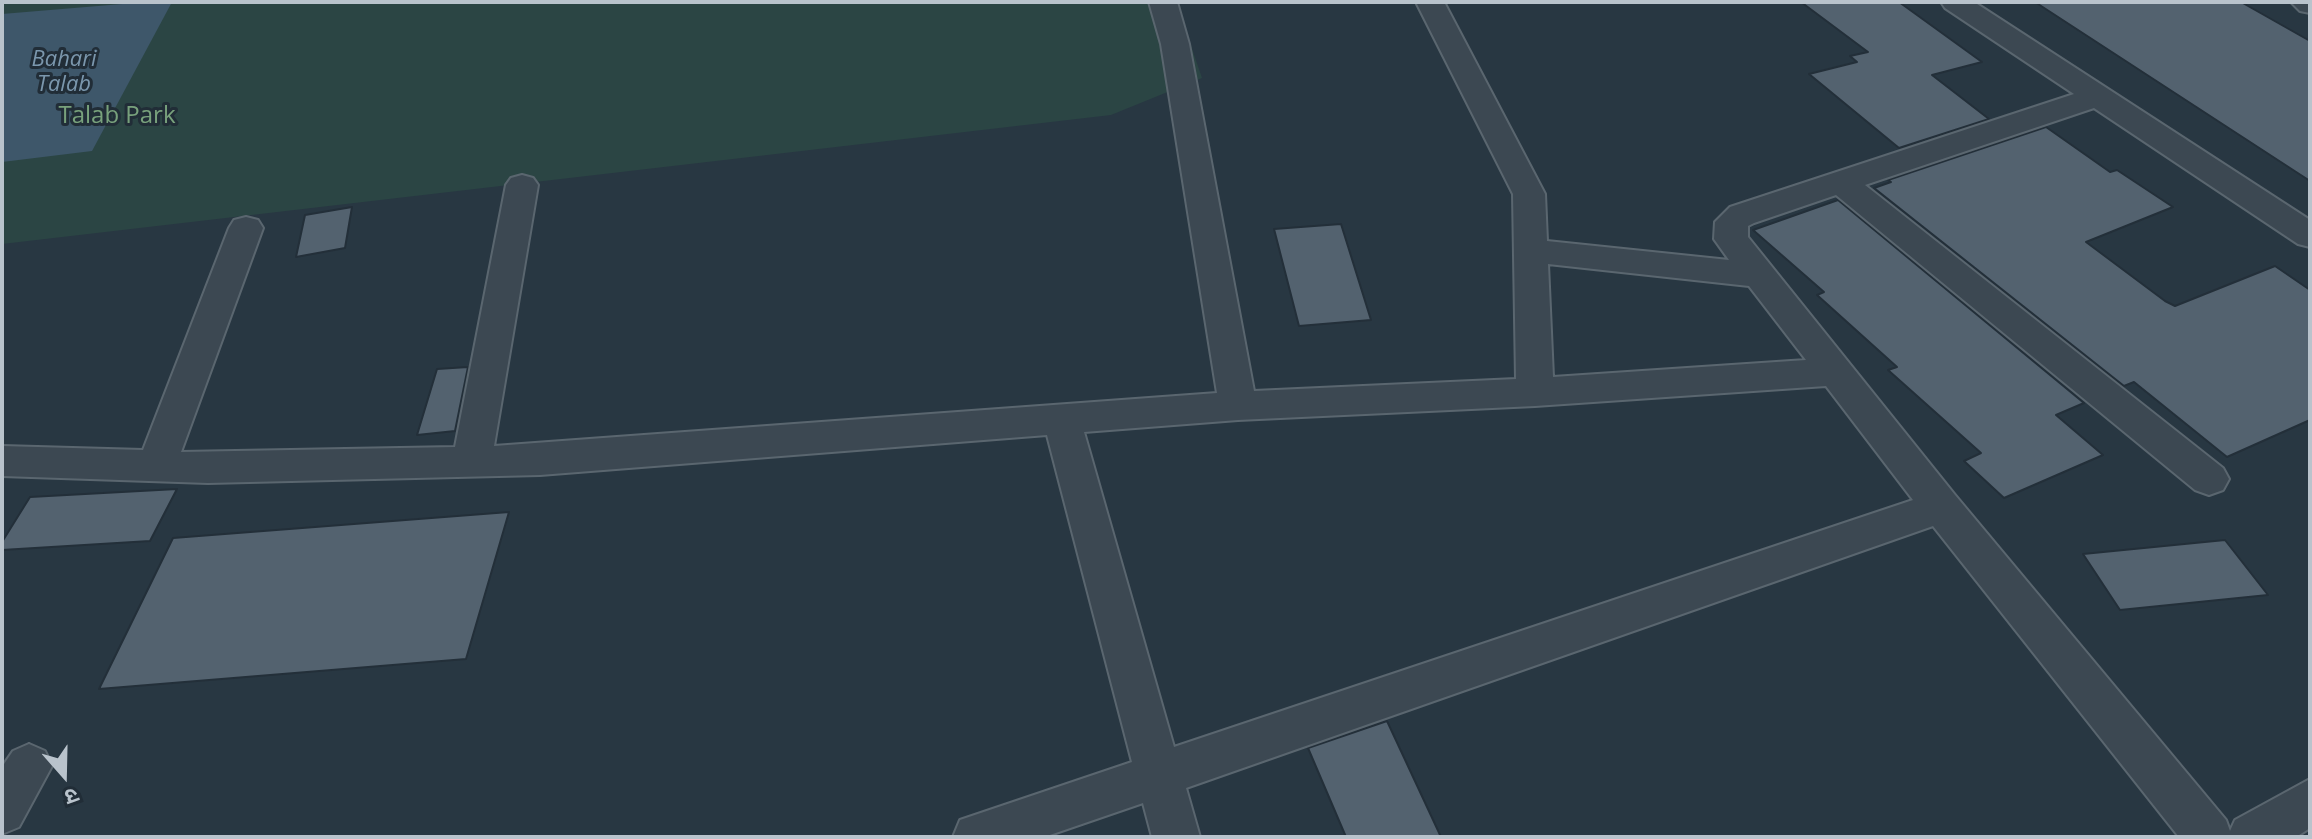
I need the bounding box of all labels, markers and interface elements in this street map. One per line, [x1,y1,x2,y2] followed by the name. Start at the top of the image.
[31,47,97,98] water label: Bahari Talab
[58,102,176,130] park label: Talab Park
[24,735,104,815] north arrow
[61,781,83,814] text: उ

